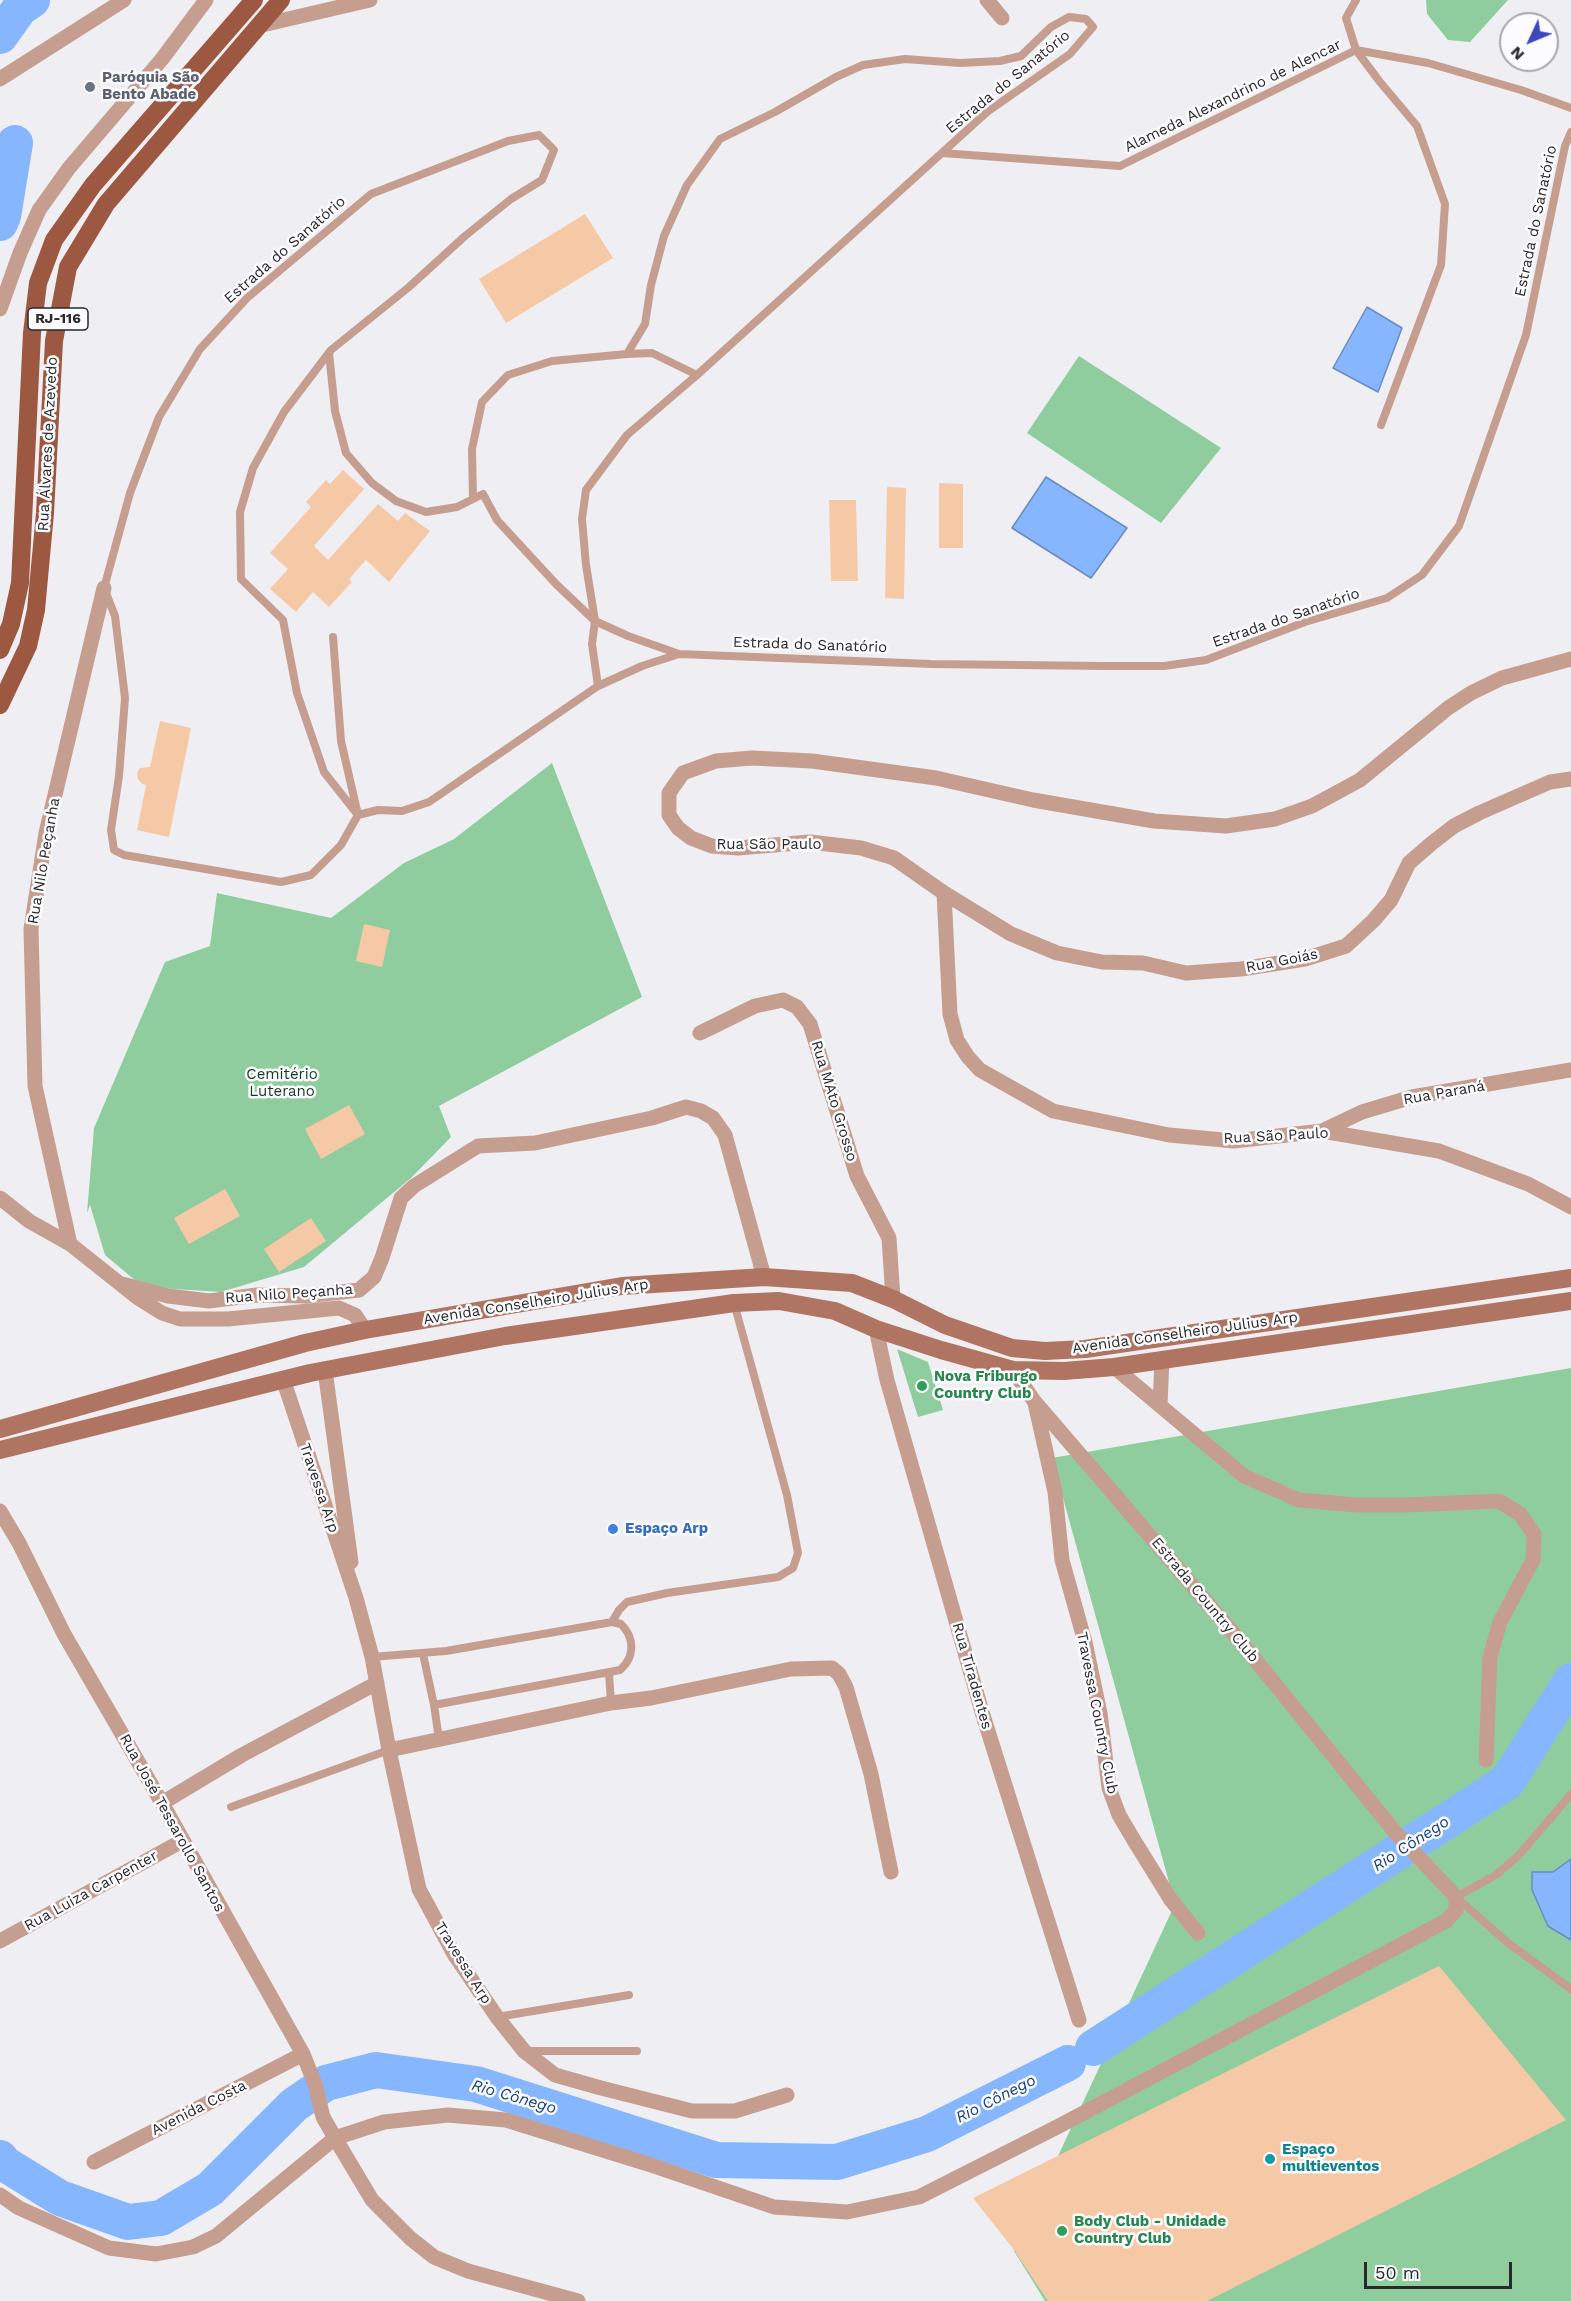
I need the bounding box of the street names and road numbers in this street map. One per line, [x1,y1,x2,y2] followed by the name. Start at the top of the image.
[942,26,1074,138] street label: Estrada do Sanatório
[1122,36,1344,156] street label: Alameda Alexandrino de Alencar
[1511,144,1561,298] street label: Estrada do Sanatório
[221,193,349,307] street label: Estrada do Sanatório
[28,308,88,330] road number: RJ-116
[34,356,62,532] street label: Rua Álvares de Azevedo
[1210,584,1362,652] street label: Estrada do Sanatório
[732,633,888,657] street label: Estrada do Sanatório
[24,796,64,926] street label: Rua Nilo Peçanha
[716,836,822,854] street label: Rua São Paulo
[1244,945,1320,977] street label: Rua Goiás
[807,1038,861,1164] street label: Rua MAto Grosso
[1402,1077,1486,1109] street label: Rua Paraná
[1223,1124,1329,1148] street label: Rua São Paulo
[422,1275,650,1329] street label: Avenida Conselheiro Julius Arp
[225,1281,353,1307] street label: Rua Nilo Peçanha
[1071,1308,1299,1358] street label: Avenida Conselheiro Julius Arp
[295,1441,343,1535] street label: Travessa Arp
[1147,1534,1263,1666] street label: Estrada Country Club
[948,1621,996,1731] street label: Rua Tiradentes
[1072,1631,1122,1795] street label: Travessa Country Club
[116,1731,228,1915] street label: Rua José Tessarollo Santos
[21,1847,161,1935] street label: Rua Luiza Carpenter
[431,1919,495,2007] street label: Travessa Arp
[149,2076,249,2140] street label: Avenida Costa

